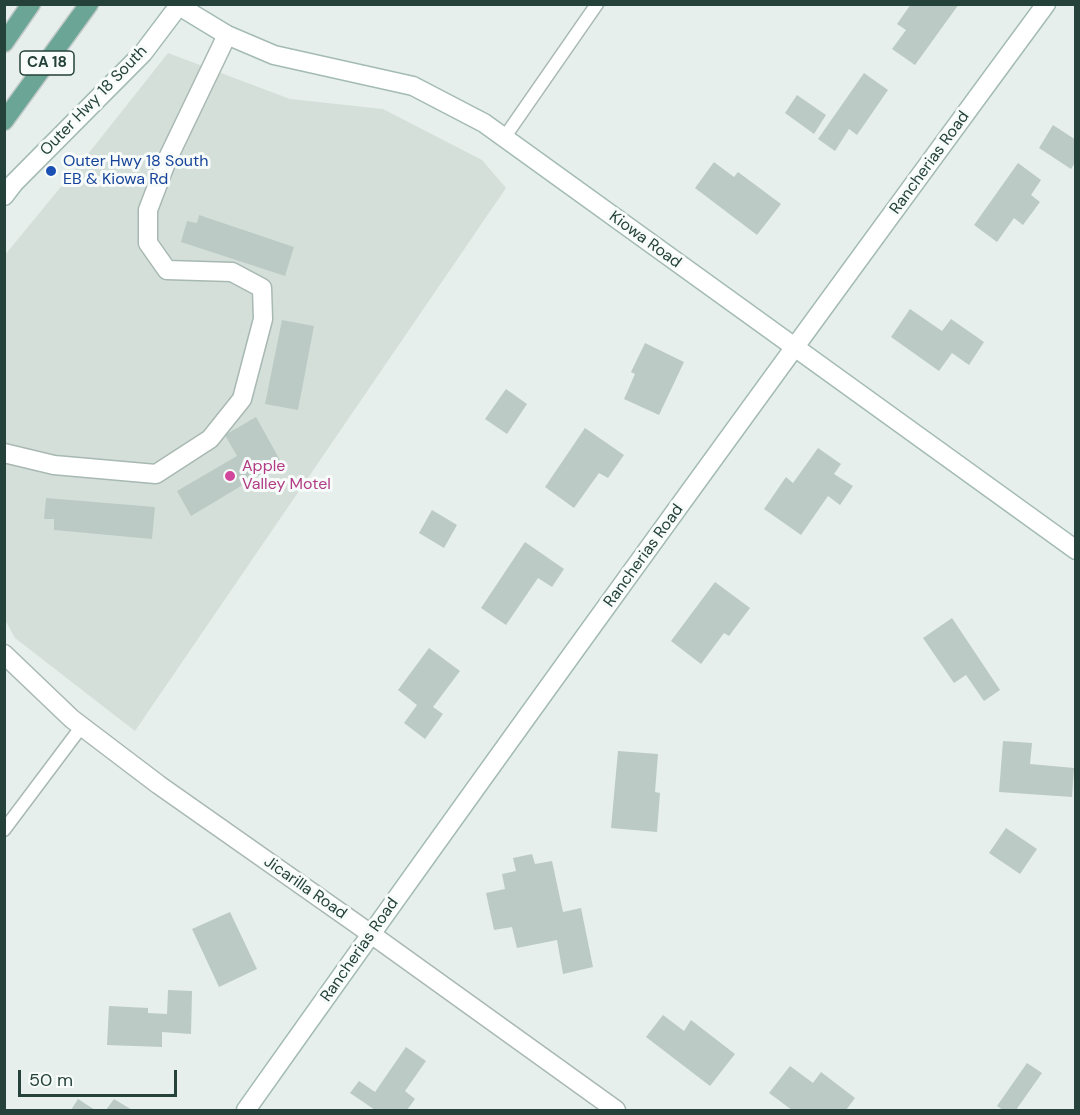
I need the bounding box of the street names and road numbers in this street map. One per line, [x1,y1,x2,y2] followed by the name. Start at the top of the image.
[37,42,151,160] street label: Outer Hwy 18 South
[20,51,74,75] road number: CA 18
[886,108,974,218] street label: Rancherias Road
[605,207,685,273] street label: Kiowa Road
[600,501,688,611] street label: Rancherias Road
[260,852,350,924] street label: Jicarilla Road
[317,894,403,1006] street label: Rancherias Road

